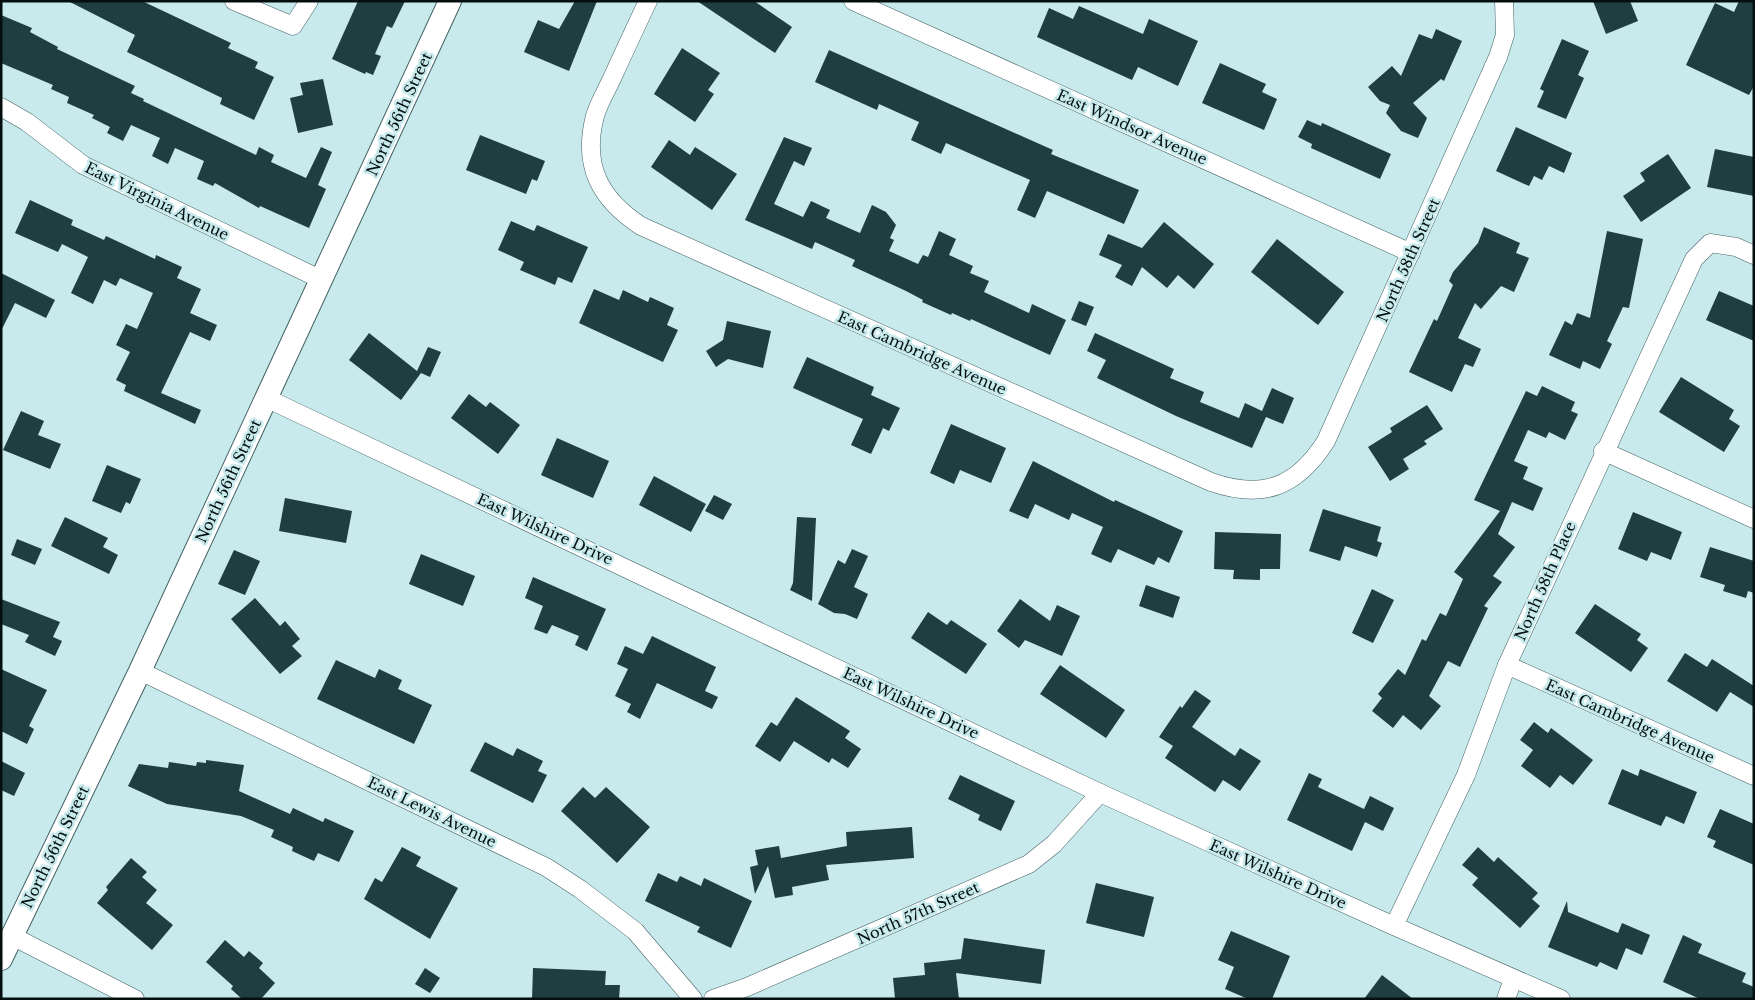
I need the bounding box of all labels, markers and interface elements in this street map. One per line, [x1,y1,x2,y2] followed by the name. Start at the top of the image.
[362,49,436,179] street label: North 56th Street
[1054,85,1210,169] street label: East Windsor Avenue
[82,158,232,244] street label: East Virginia Avenue
[1372,195,1444,325] street label: North 58th Street
[835,307,1009,399] street label: East Cambridge Avenue
[191,416,265,546] street label: North 56th Street
[474,489,616,569] street label: East Wilshire Drive
[1510,519,1580,643] street label: North 58th Place
[840,663,982,743] street label: East Wilshire Drive
[1543,675,1717,767] street label: East Cambridge Avenue
[365,773,499,851] street label: East Lewis Avenue
[17,782,93,911] street label: North 56th Street
[1207,835,1349,913] street label: East Wilshire Drive
[854,877,982,948] street label: North 57th Street

